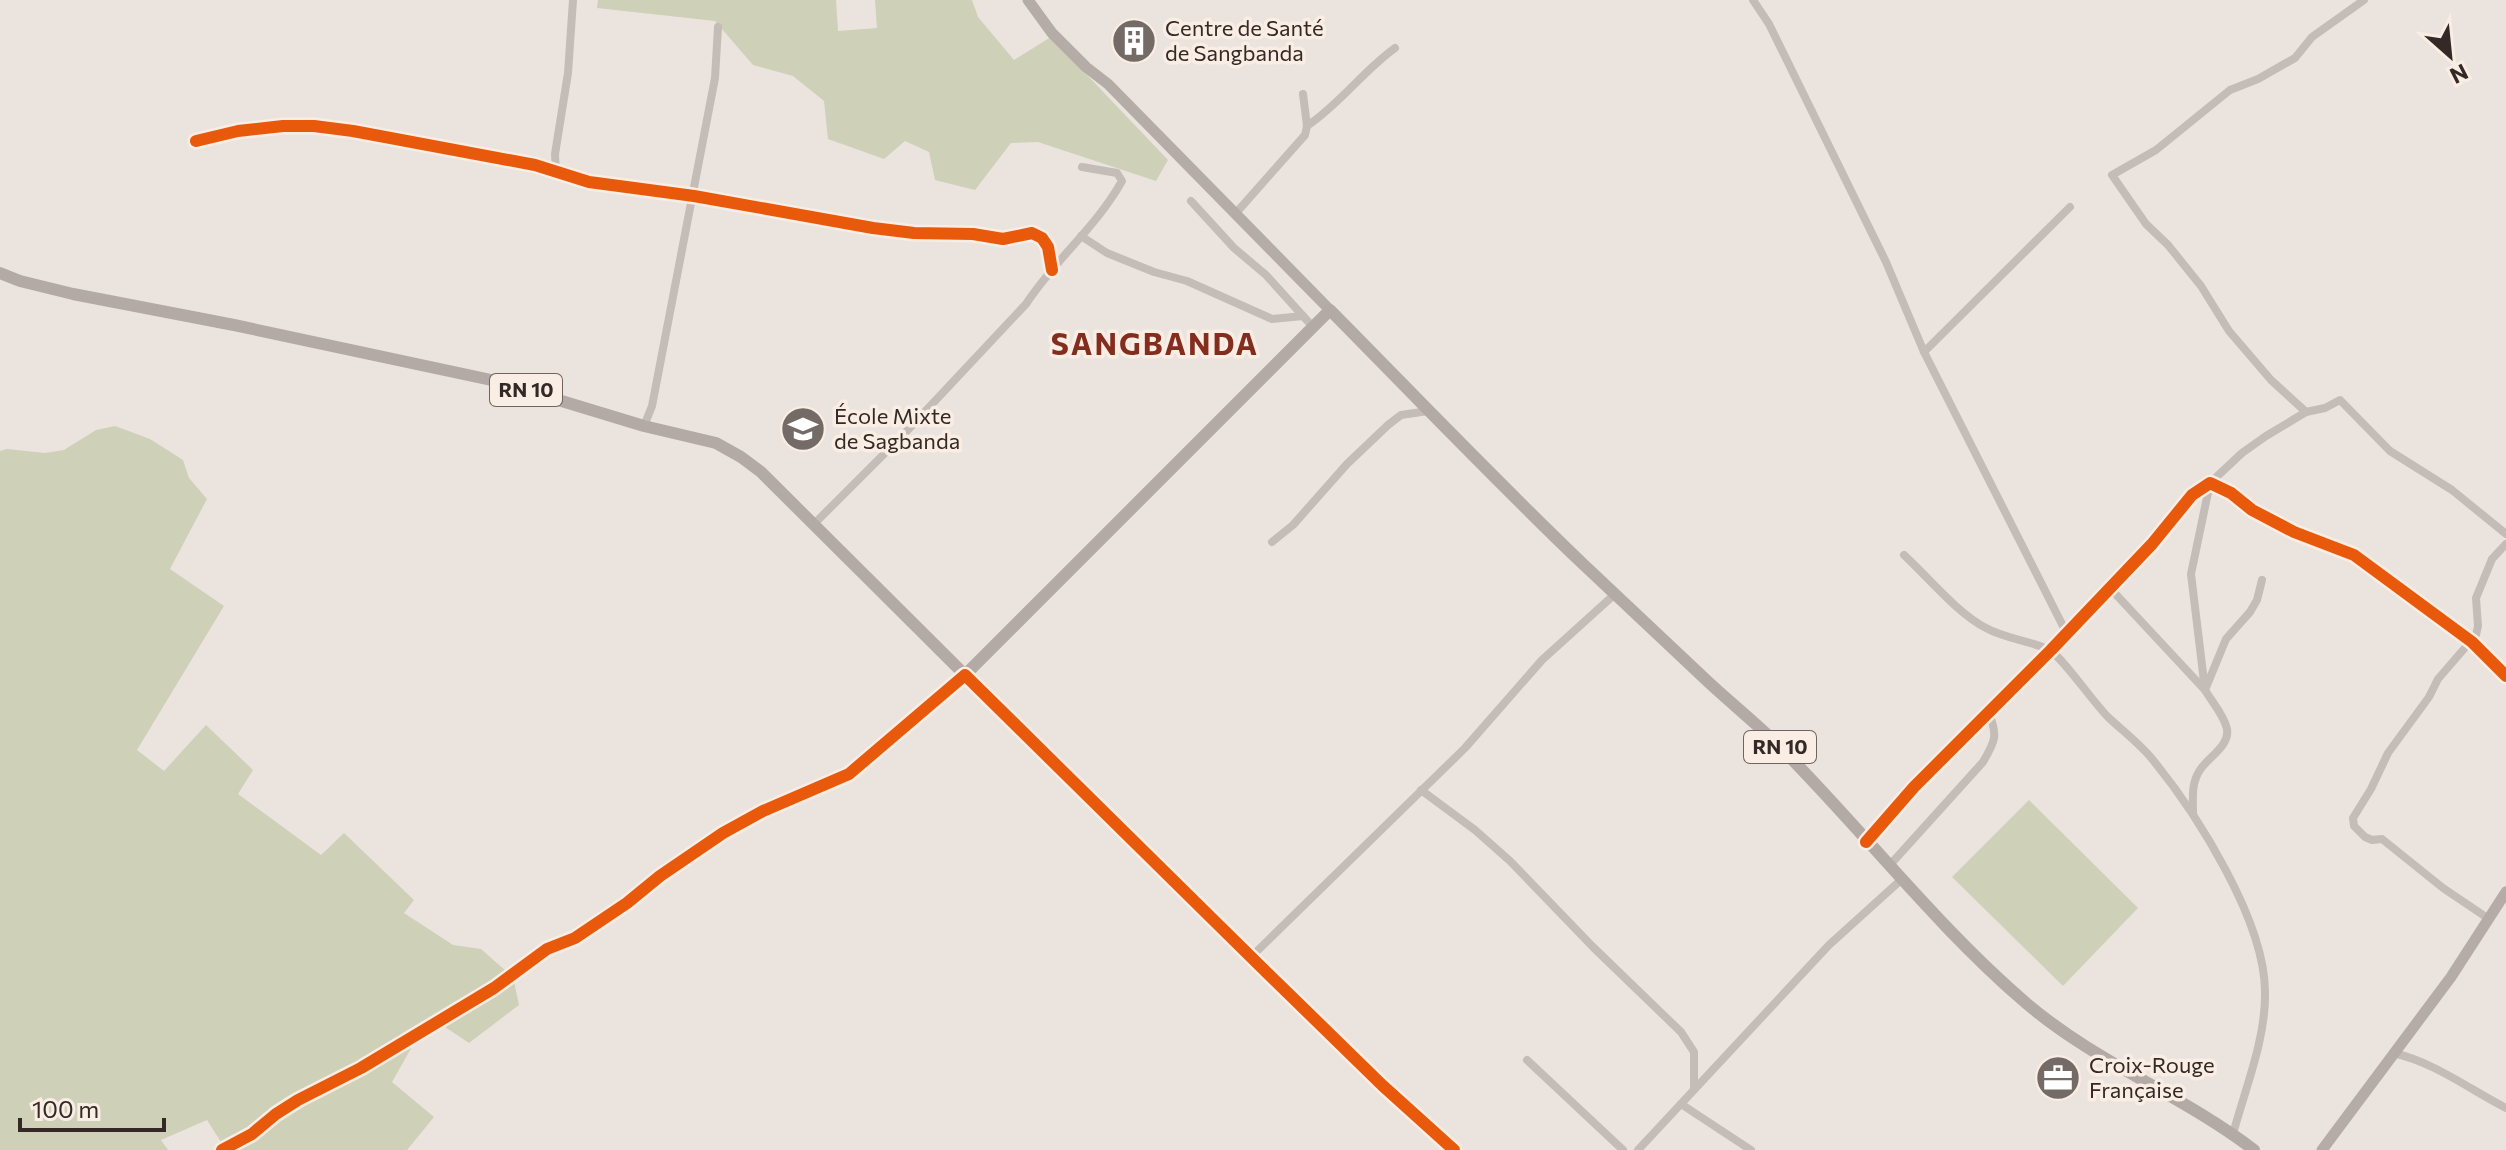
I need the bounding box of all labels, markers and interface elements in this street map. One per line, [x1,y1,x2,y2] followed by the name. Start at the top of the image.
[1165,14,1324,66] place label: Centre de Santé de Sangbanda
[2410,16,2490,96] north arrow
[1110,17,1158,65] building icon: Centre de Santé de Sangbanda
[2446,58,2473,90] text: N
[1051,324,1259,361] district label: SANGBANDA
[490,374,562,406] road number: RN 10
[834,402,960,454] place label: École Mixte de Sagbanda
[779,405,827,453] school or university icon: École Mixte de Sagbanda
[1744,731,1816,763] road number: RN 10
[2089,1051,2215,1103] place label: Croix-Rouge Française
[2034,1054,2082,1102] office icon: Croix-Rouge Française
[20,1082,164,1132] scale bar
[32,1094,99,1123] text: 100 m

